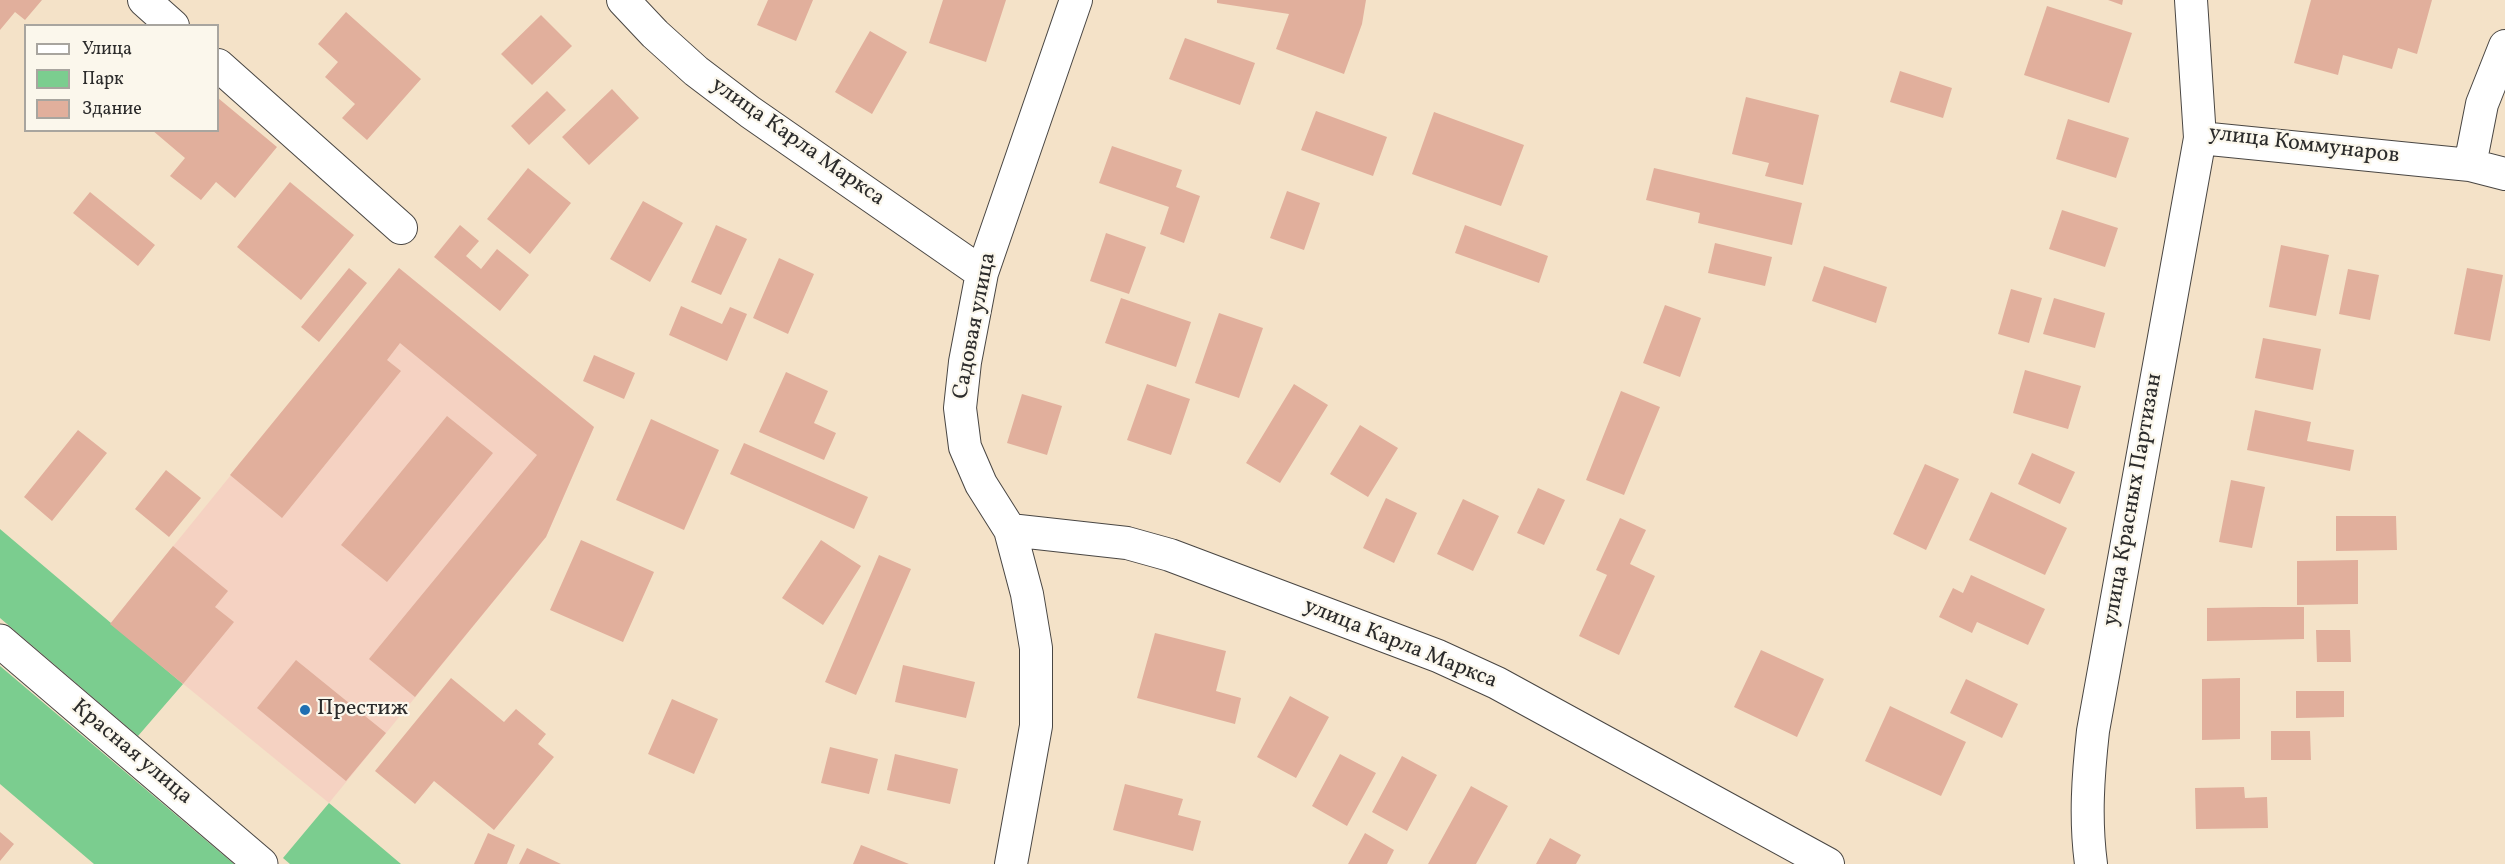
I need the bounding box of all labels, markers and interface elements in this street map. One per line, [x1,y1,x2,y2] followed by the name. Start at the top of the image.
[24,24,219,132] legend
[82,37,132,62] text: Улица
[82,67,124,92] text: Парк
[705,73,889,213] street label: улица Карла Маркса
[82,97,142,122] text: Здание
[2207,121,2401,171] street label: улица Коммунаров
[949,250,1003,402] street label: Садовая улица
[2099,372,2169,628] street label: улица Красных Партизан
[1299,594,1501,696] street label: улица Карла Маркса
[65,695,197,811] street label: Красная улица
[317,697,408,723] place label: Престиж
[298,703,312,717] marker: Престиж

